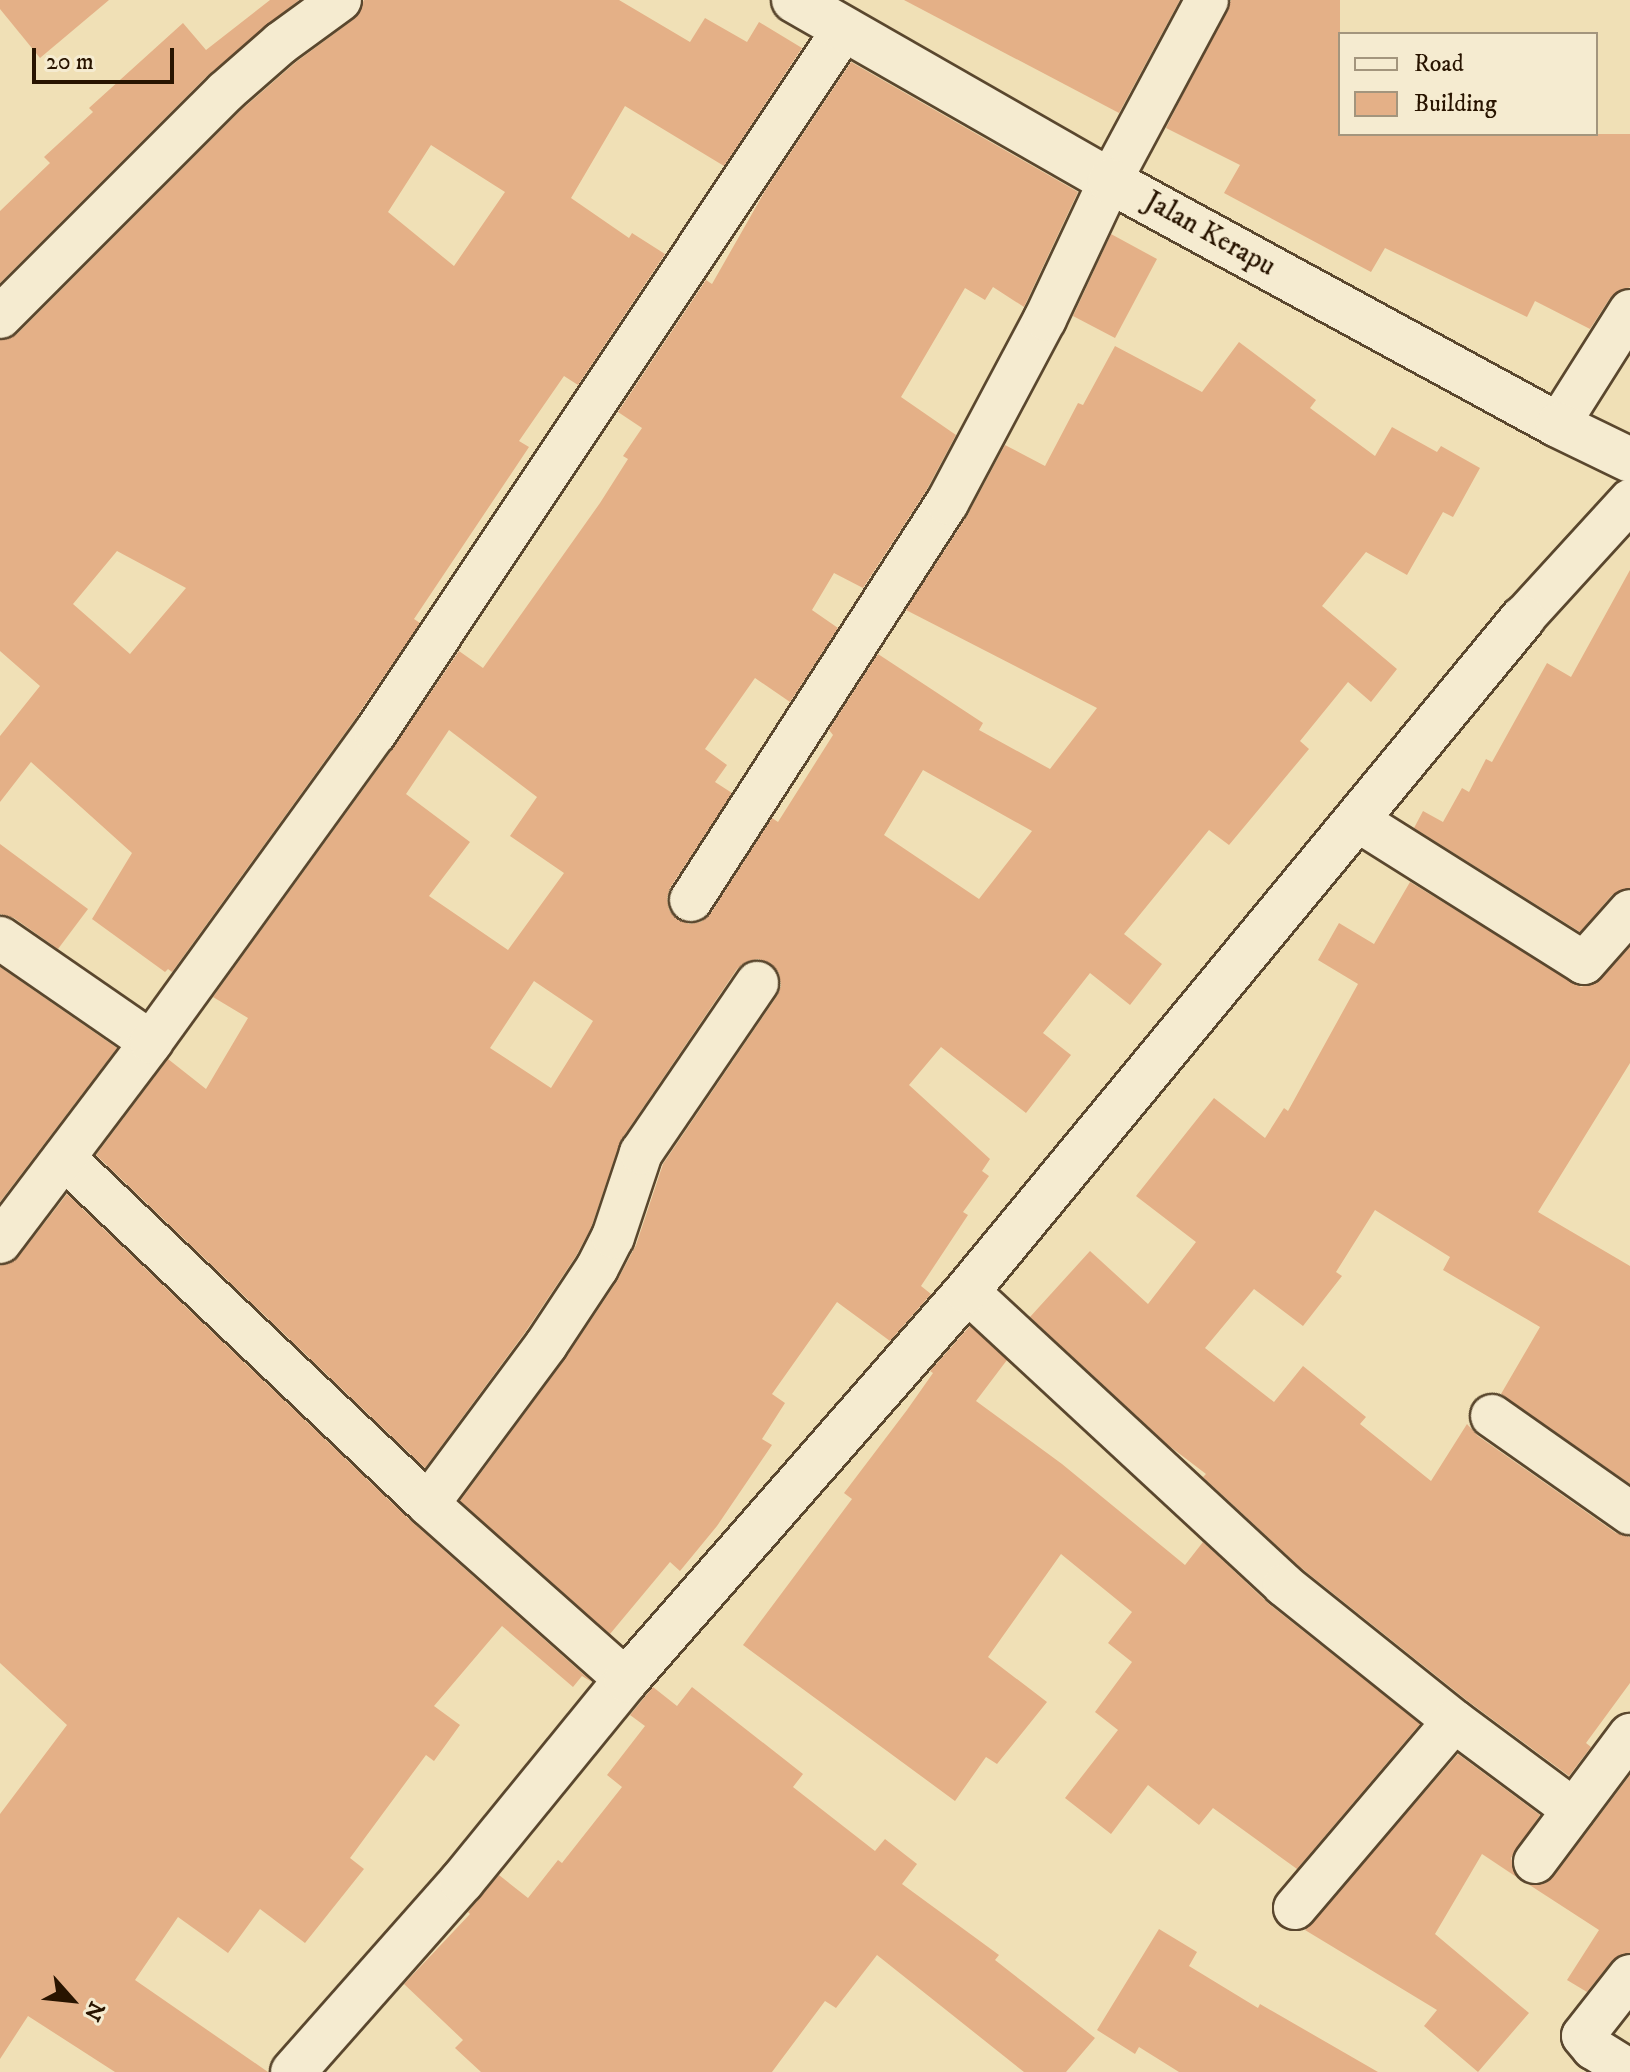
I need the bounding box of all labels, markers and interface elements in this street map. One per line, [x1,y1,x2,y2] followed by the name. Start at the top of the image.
[36,32,178,82] scale bar
[1338,32,1598,136] legend
[46,47,94,77] text: 20 m
[1414,49,1464,79] text: Road
[1414,89,1497,119] text: Building
[1139,184,1281,284] street label: Jalan Kerapu
[32,1960,112,2040] north arrow
[78,1997,110,2025] text: N

